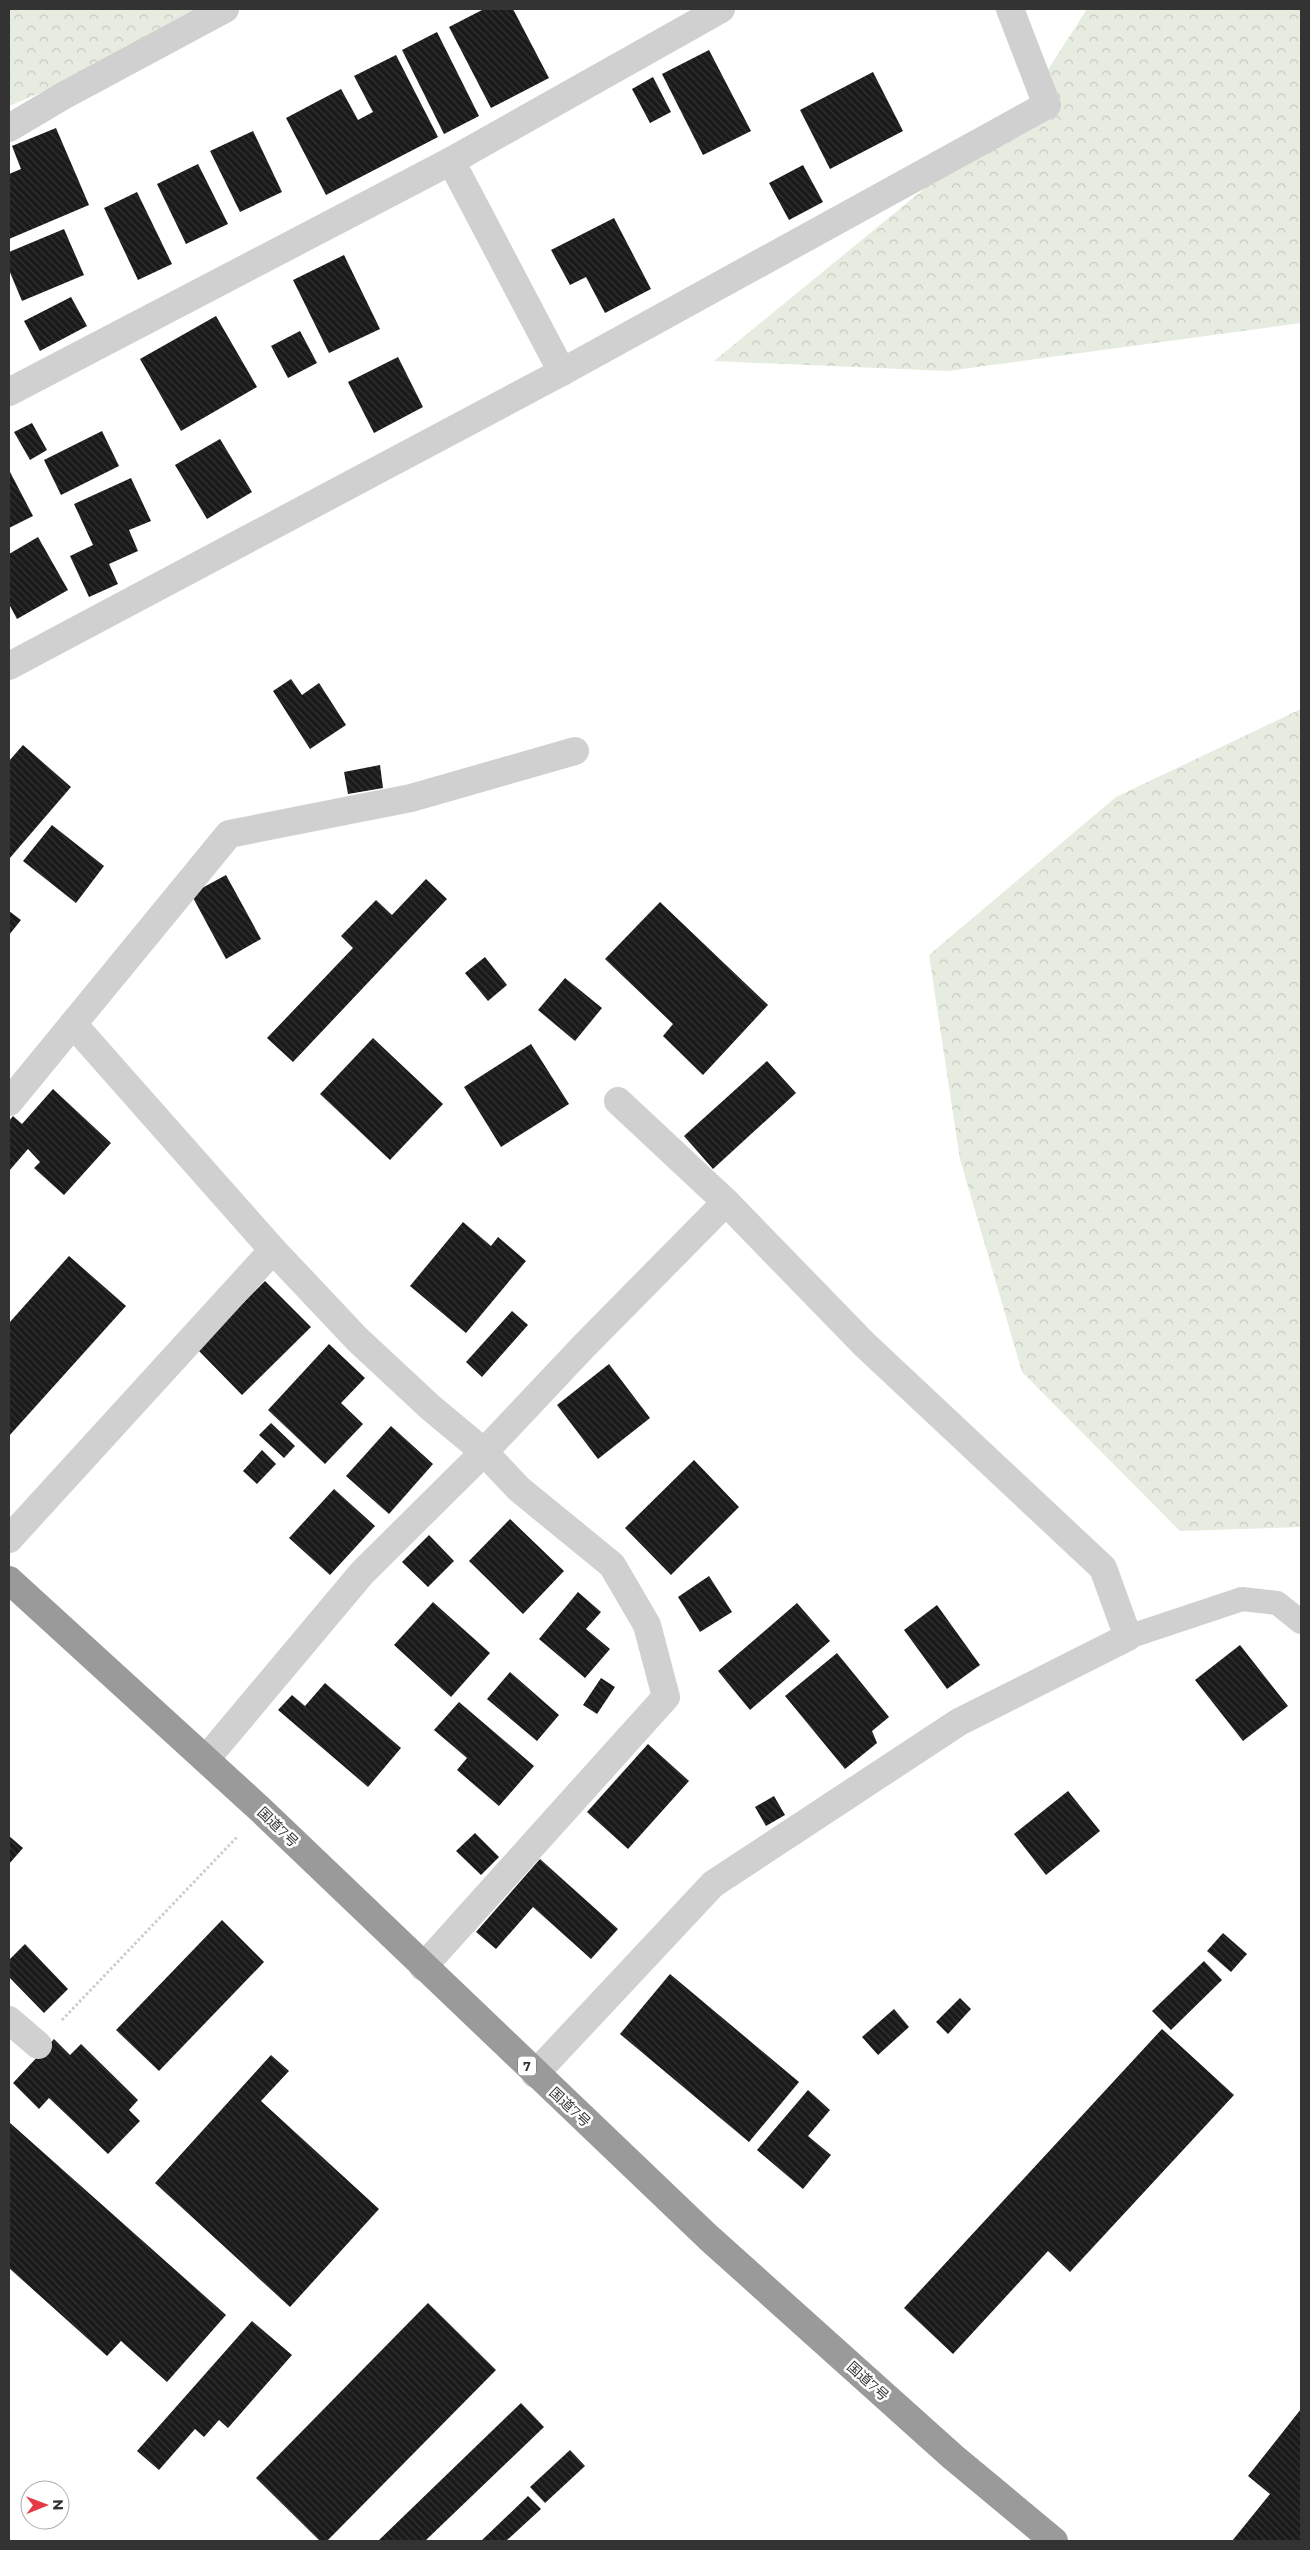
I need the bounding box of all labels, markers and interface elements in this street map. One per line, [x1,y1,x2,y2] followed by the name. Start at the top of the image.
[254,1803,302,1851] street label: 国道7号
[518,2056,536,2076] road number: 7
[545,2083,595,2131] street label: 国道7号
[843,2357,893,2405] street label: 国道7号
[20,2480,70,2530] north arrow
[49,2499,67,2511] text: N

